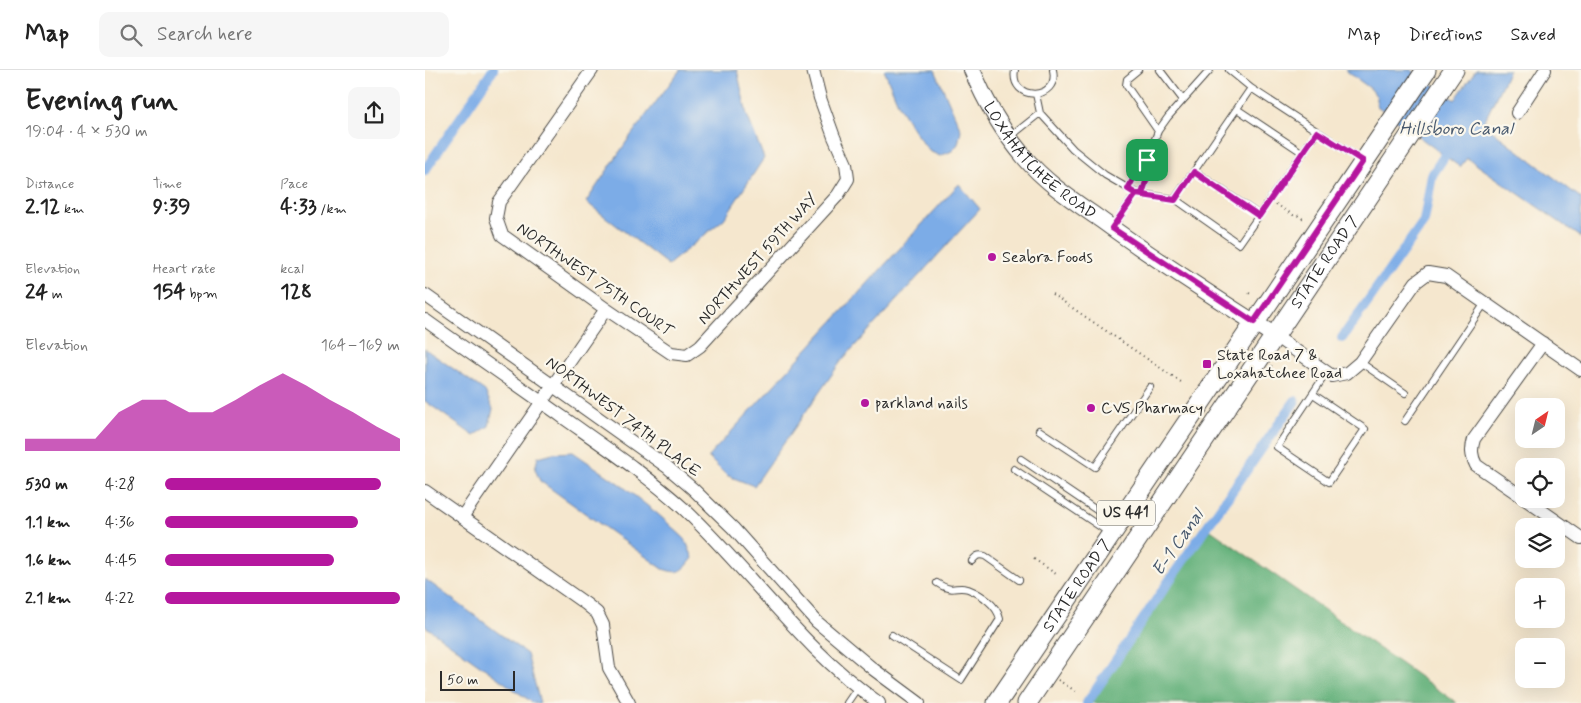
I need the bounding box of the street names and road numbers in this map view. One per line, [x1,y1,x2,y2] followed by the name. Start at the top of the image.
[979,98,1100,224] street label: LOXAHATCHEE ROAD
[693,189,823,329] street label: NORTHWEST 59TH WAY
[1286,211,1364,313] street label: STATE ROAD 7
[513,218,678,343] street label: NORTHWEST 75TH COURT
[542,352,704,482] street label: NORTHWEST 74TH PLACE
[1097,500,1155,526] road number: US 441
[1038,535,1116,636] street label: STATE ROAD 7

